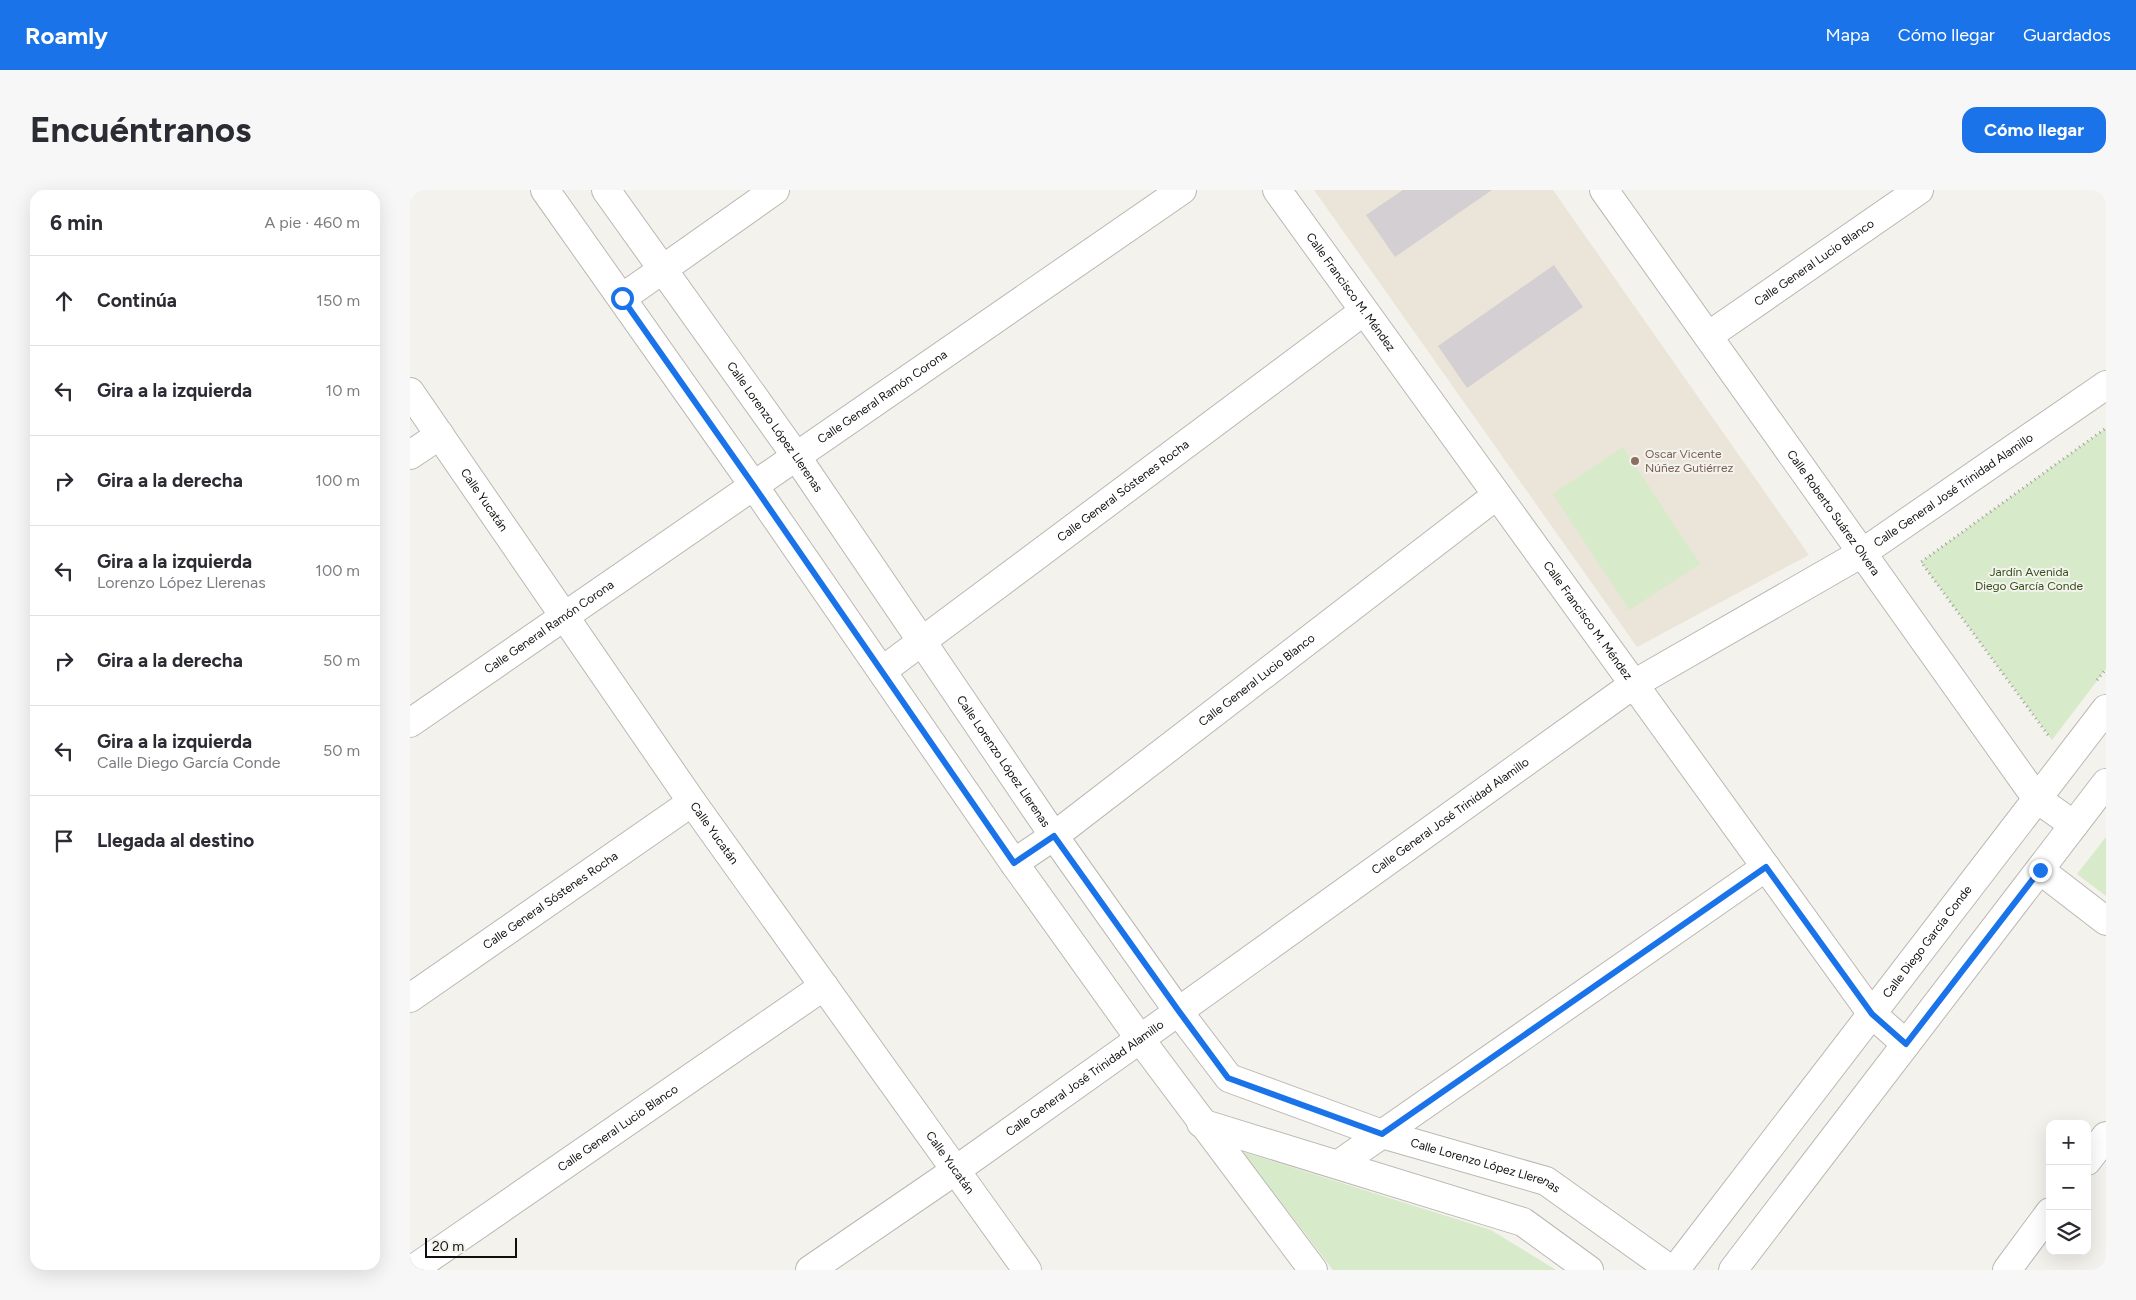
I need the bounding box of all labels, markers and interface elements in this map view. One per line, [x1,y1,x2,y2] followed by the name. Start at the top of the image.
[25,21,108,50] text: Roamly
[1825,24,1870,46] text: Mapa
[1898,24,1995,46] text: Cómo llegar
[2023,24,2111,46] text: Guardados
[1962,107,2106,153] button: Cómo llegar
[30,109,251,151] text: Encuéntranos
[50,210,103,235] text: 6 min
[265,213,360,232] text: A pie · 460 m
[1751,216,1877,309] street label: Calle General Lucio Blanco
[1303,230,1398,354] street label: Calle Francisco M. Méndez
[50,287,78,315] icon: ahead
[611,287,634,310] route start
[97,289,177,312] text: Continúa
[316,291,360,310] text: 150 m
[815,347,950,446] street label: Calle General Ramón Corona
[724,359,826,495] street label: Calle Lorenzo López Llerenas
[50,377,78,405] icon: left
[97,379,252,402] text: Gira a la izquierda
[326,381,360,400] text: 10 m
[1871,430,2036,550] street label: Calle General José Trinidad Alamillo
[1054,437,1192,545] street label: Calle General Sóstenes Rocha
[1645,447,1733,475] place label: Oscar Vicente Núñez Gutiérrez
[1784,447,1883,578] street label: Calle Roberto Suárez Olvera
[1629,455,1641,467] marker: Oscar Vicente Núñez Gutiérrez
[458,466,511,534] street label: Calle Yucatán
[50,467,78,495] icon: right
[97,469,243,492] text: Gira a la derecha
[315,471,360,490] text: 100 m
[97,550,252,573] text: Gira a la izquierda
[50,557,78,585] icon: left
[1540,559,1635,683] street label: Calle Francisco M. Méndez
[315,561,360,580] text: 100 m
[1975,565,2084,593] park label: Jardín Avenida Diego García Conde
[97,573,266,592] text: Lorenzo López Llerenas
[482,577,617,677] street label: Calle General Ramón Corona
[1196,631,1318,729] street label: Calle General Lucio Blanco
[50,647,78,675] icon: right
[97,649,243,672] text: Gira a la derecha
[323,651,360,670] text: 50 m
[954,693,1053,830] street label: Calle Lorenzo López Llerenas
[97,730,252,753] text: Gira a la izquierda
[50,737,78,765] icon: left
[323,741,360,760] text: 50 m
[97,753,281,772] text: Calle Diego García Conde
[1369,755,1532,877] street label: Calle General José Trinidad Alamillo
[687,799,742,867] street label: Calle Yucatán
[50,827,78,855] icon: arrive
[97,829,254,852] text: Llegada al destino
[480,849,621,952] street label: Calle General Sóstenes Rocha
[2029,859,2052,882] route end
[1880,882,1975,1001] street label: Calle Diego García Conde
[1003,1017,1166,1139] street label: Calle General José Trinidad Alamillo
[555,1082,681,1174] street label: Calle General Lucio Blanco
[2046,1120,2091,1255] map controls
[2046,1120,2091,1165] button: +
[923,1129,977,1197] street label: Calle Yucatán
[1409,1136,1563,1196] street label: Calle Lorenzo López Llerenas
[2046,1165,2091,1210] button: −
[2046,1210,2091,1255] button: layers
[425,1235,518,1258] scale bar
[432,1238,464,1255] text: 20 m

